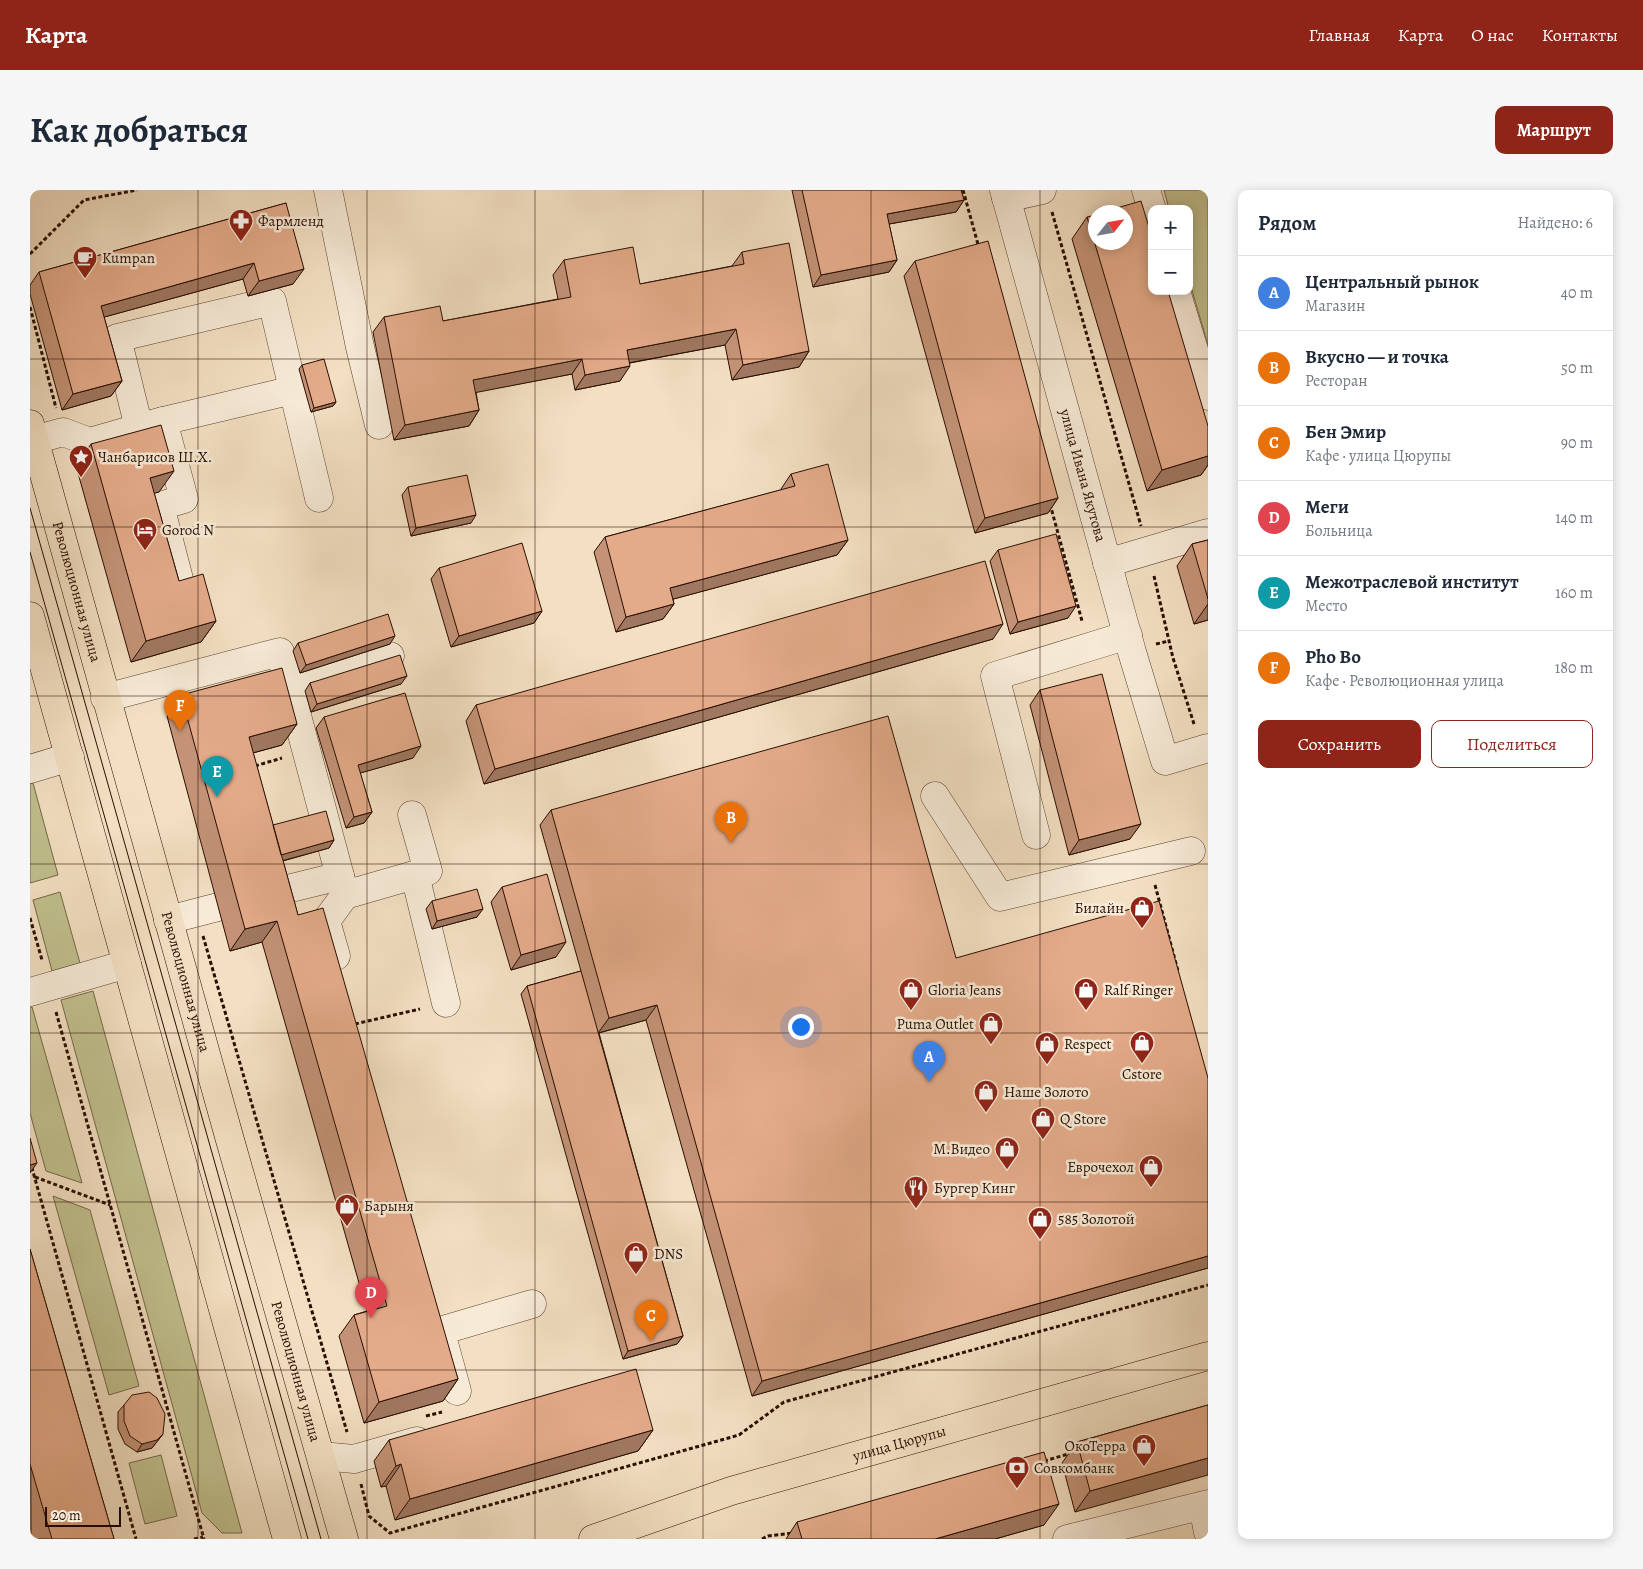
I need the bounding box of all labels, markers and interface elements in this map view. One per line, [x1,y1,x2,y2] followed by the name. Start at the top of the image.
[25,19,87,51] text: Карта
[1309,23,1370,47] text: Главная
[1398,23,1443,47] text: Карта
[1471,23,1514,47] text: О нас
[1542,23,1618,47] text: Контакты
[30,106,248,154] text: Как добраться
[1495,106,1613,154] button: Маршрут
[1088,205,1133,250] north arrow
[1148,205,1193,295] map controls
[1148,205,1193,250] button: +
[228,208,254,242] pharmacy icon: Фармленд
[1258,209,1316,237] text: Рядом
[258,211,324,231] place label: Фармленд
[1518,212,1593,234] text: Найдено: 6
[72,245,98,279] cafe icon: Kumpan
[102,248,155,268] place label: Kumpan
[1148,250,1193,295] button: −
[1305,269,1479,295] text: Центральный рынок
[1269,282,1279,304] text: A
[1561,282,1593,304] text: 40 m
[1305,295,1365,317] text: Магазин
[1305,344,1449,370] text: Вкусно — и точка
[1269,357,1279,379] text: B
[1561,357,1593,379] text: 50 m
[1305,370,1368,392] text: Ресторан
[1055,406,1111,544] street label: улица Ивана Якутова
[1305,419,1386,445] text: Бен Эмир
[1269,432,1279,454] text: C
[1561,432,1593,454] text: 90 m
[68,444,94,478] place icon: Чанбарисов Ш.Х.
[1305,445,1451,467] text: Кафе · улица Цюрупы
[98,447,212,467] place label: Чанбарисов Ш.Х.
[1305,494,1349,520] text: Меги
[1268,507,1280,529] text: D
[1555,507,1593,529] text: 140 m
[132,517,158,551] hotel icon: Gorod N
[48,519,106,664] street label: Революционная улица
[162,520,214,540] place label: Gorod N
[1305,520,1373,542] text: Больница
[1305,569,1519,595] text: Межотраслевой институт
[1269,582,1279,604] text: E
[1555,582,1593,604] text: 160 m
[1305,595,1348,617] text: Место
[1305,644,1361,670] text: Pho Bo
[1270,657,1278,679] text: F
[1555,657,1593,679] text: 180 m
[1305,670,1504,692] text: Кафе · Революционная улица
[164,690,196,731] pin: F
[1258,720,1421,768] button: Сохранить
[1431,720,1593,768] button: Поделиться
[201,756,233,797] pin: E
[715,802,747,843] pin: B
[1129,895,1155,929] shop icon: Билайн
[1074,898,1124,918] place label: Билайн
[157,909,215,1054] street label: Революционная улица
[898,977,924,1011] shop icon: Gloria Jeans
[1073,977,1099,1011] shop icon: Ralf Ringer
[928,980,1001,1000] place label: Gloria Jeans
[1104,980,1173,1000] place label: Ralf Ringer
[978,1011,1004,1045] shop icon: Puma Outlet
[788,1014,814,1040] your location
[896,1014,974,1034] place label: Puma Outlet
[1129,1030,1155,1064] shop icon: Cstore
[1034,1031,1060,1065] shop icon: Respect
[1064,1034,1111,1054] place label: Respect
[913,1041,945,1082] pin: A
[1122,1064,1162,1084] place label: Cstore
[973,1079,999,1113] shop icon: Наше Золото
[1004,1082,1089,1102] place label: Наше Золото
[1030,1106,1056,1140] shop icon: Q Store
[1060,1109,1106,1129] place label: Q Store
[994,1136,1020,1170] shop icon: М.Видео
[933,1139,990,1159] place label: М.Видео
[1138,1154,1164,1188] shop icon: Еврочехол
[1067,1157,1134,1177] place label: Еврочехол
[903,1175,929,1209] restaurant icon: Бургер Кинг
[934,1178,1016,1198] place label: Бургер Кинг
[334,1193,360,1227] shop icon: Барыня
[364,1196,414,1216] place label: Барыня
[1027,1206,1053,1240] shop icon: 585 Золотой
[1058,1209,1135,1229] place label: 585 Золотой
[623,1241,649,1275] shop icon: DNS
[654,1244,683,1264] place label: DNS
[355,1277,387,1318] pin: D
[267,1299,326,1444] street label: Революционная улица
[635,1300,667,1341] pin: C
[849,1421,948,1466] street label: улица Цюрупы
[1131,1433,1157,1467] shop icon: ОкоТерра
[1065,1436,1126,1456] place label: ОкоТерра
[1004,1455,1030,1489] bank icon: Совкомбанк
[1034,1458,1114,1478] place label: Совкомбанк
[45,1504,121,1527] scale bar
[52,1506,81,1525] text: 20 m

